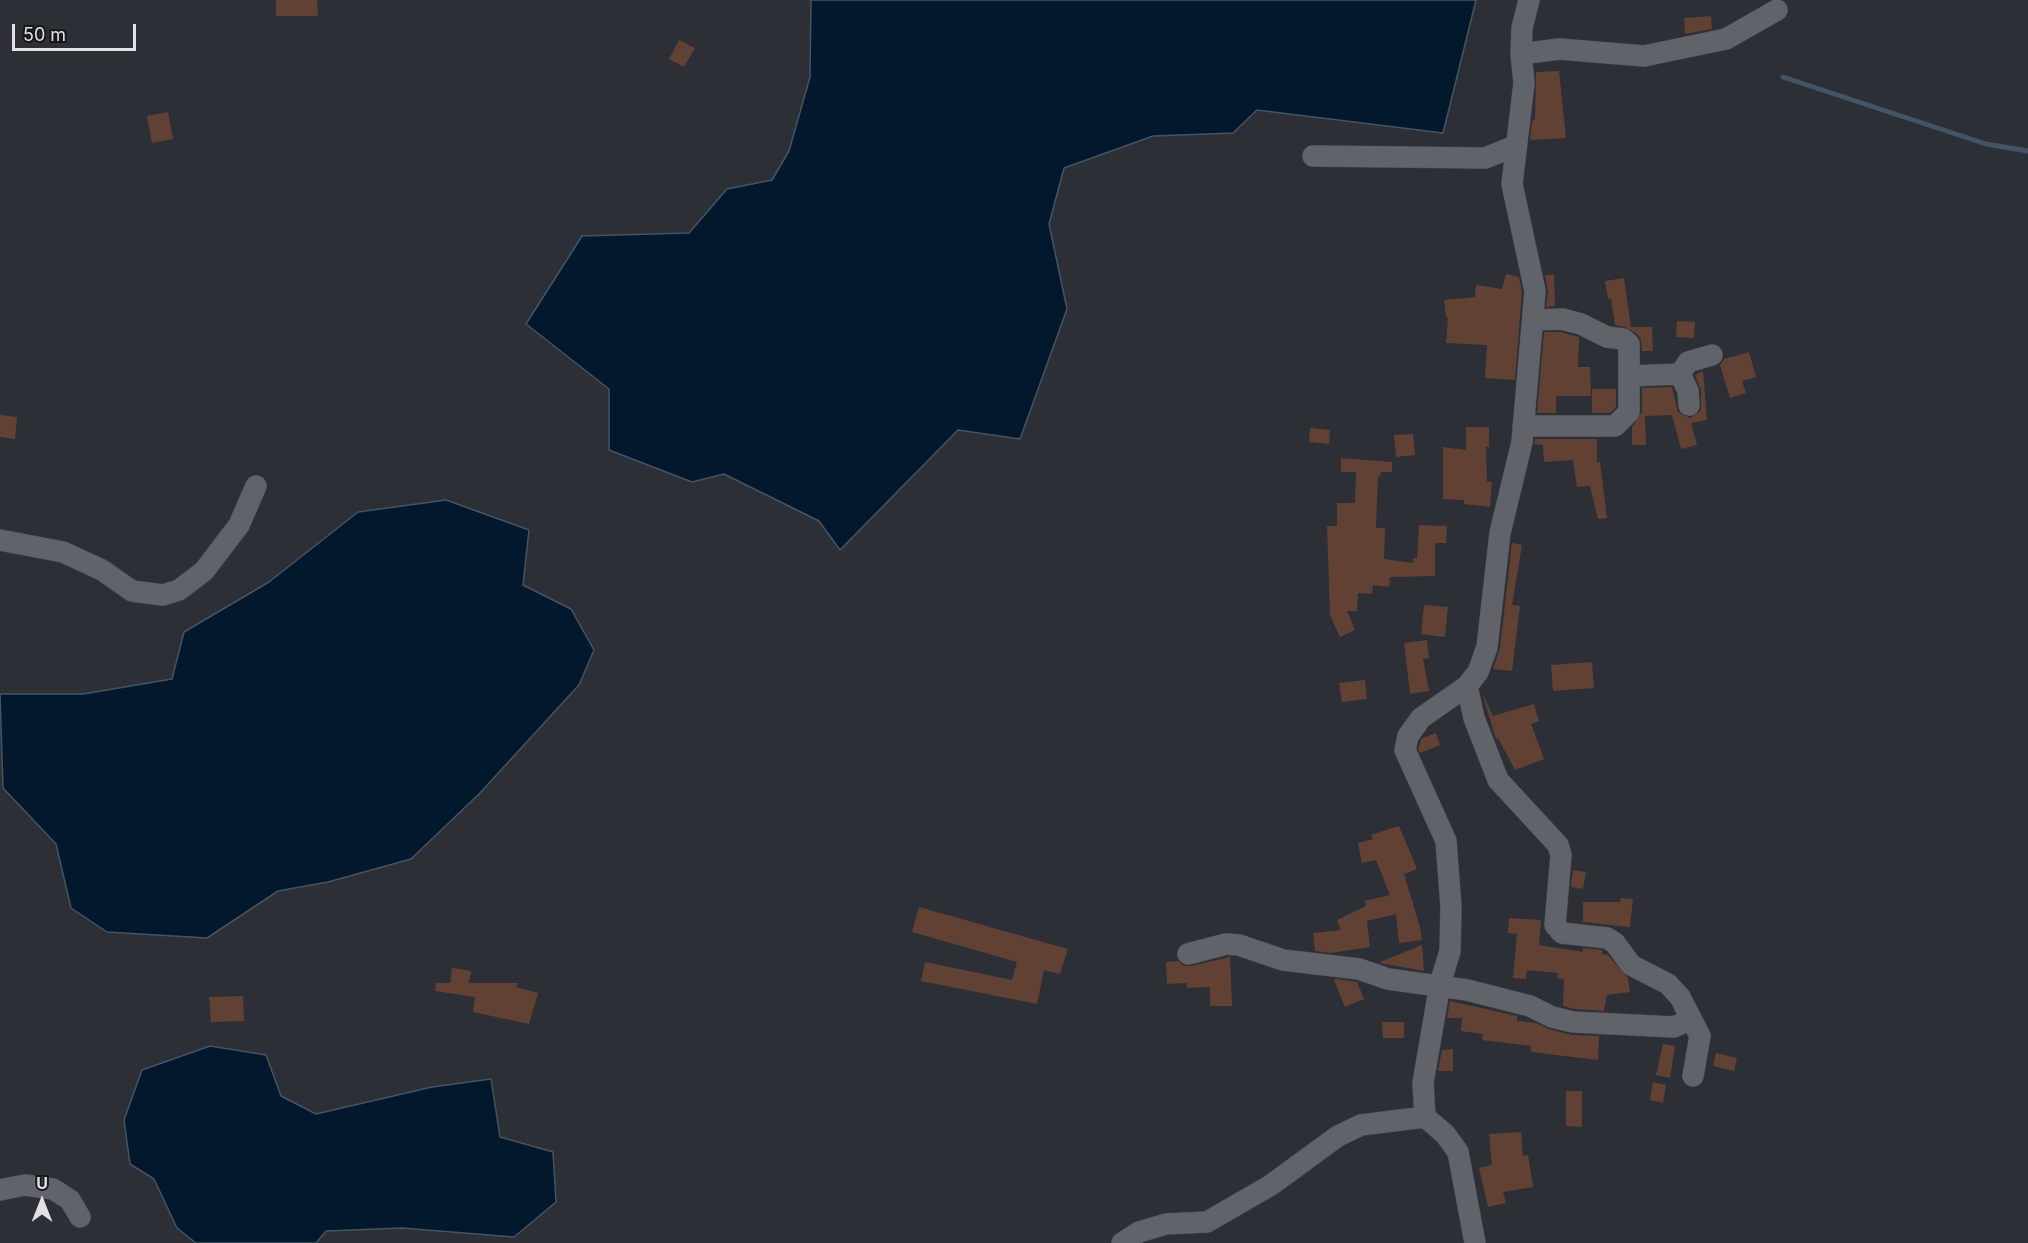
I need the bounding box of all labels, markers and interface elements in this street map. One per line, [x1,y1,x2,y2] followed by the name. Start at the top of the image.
[15,12,140,50] scale bar
[23,24,66,45] text: 50 m
[12,1171,72,1231] north arrow
[36,1173,48,1193] text: U

